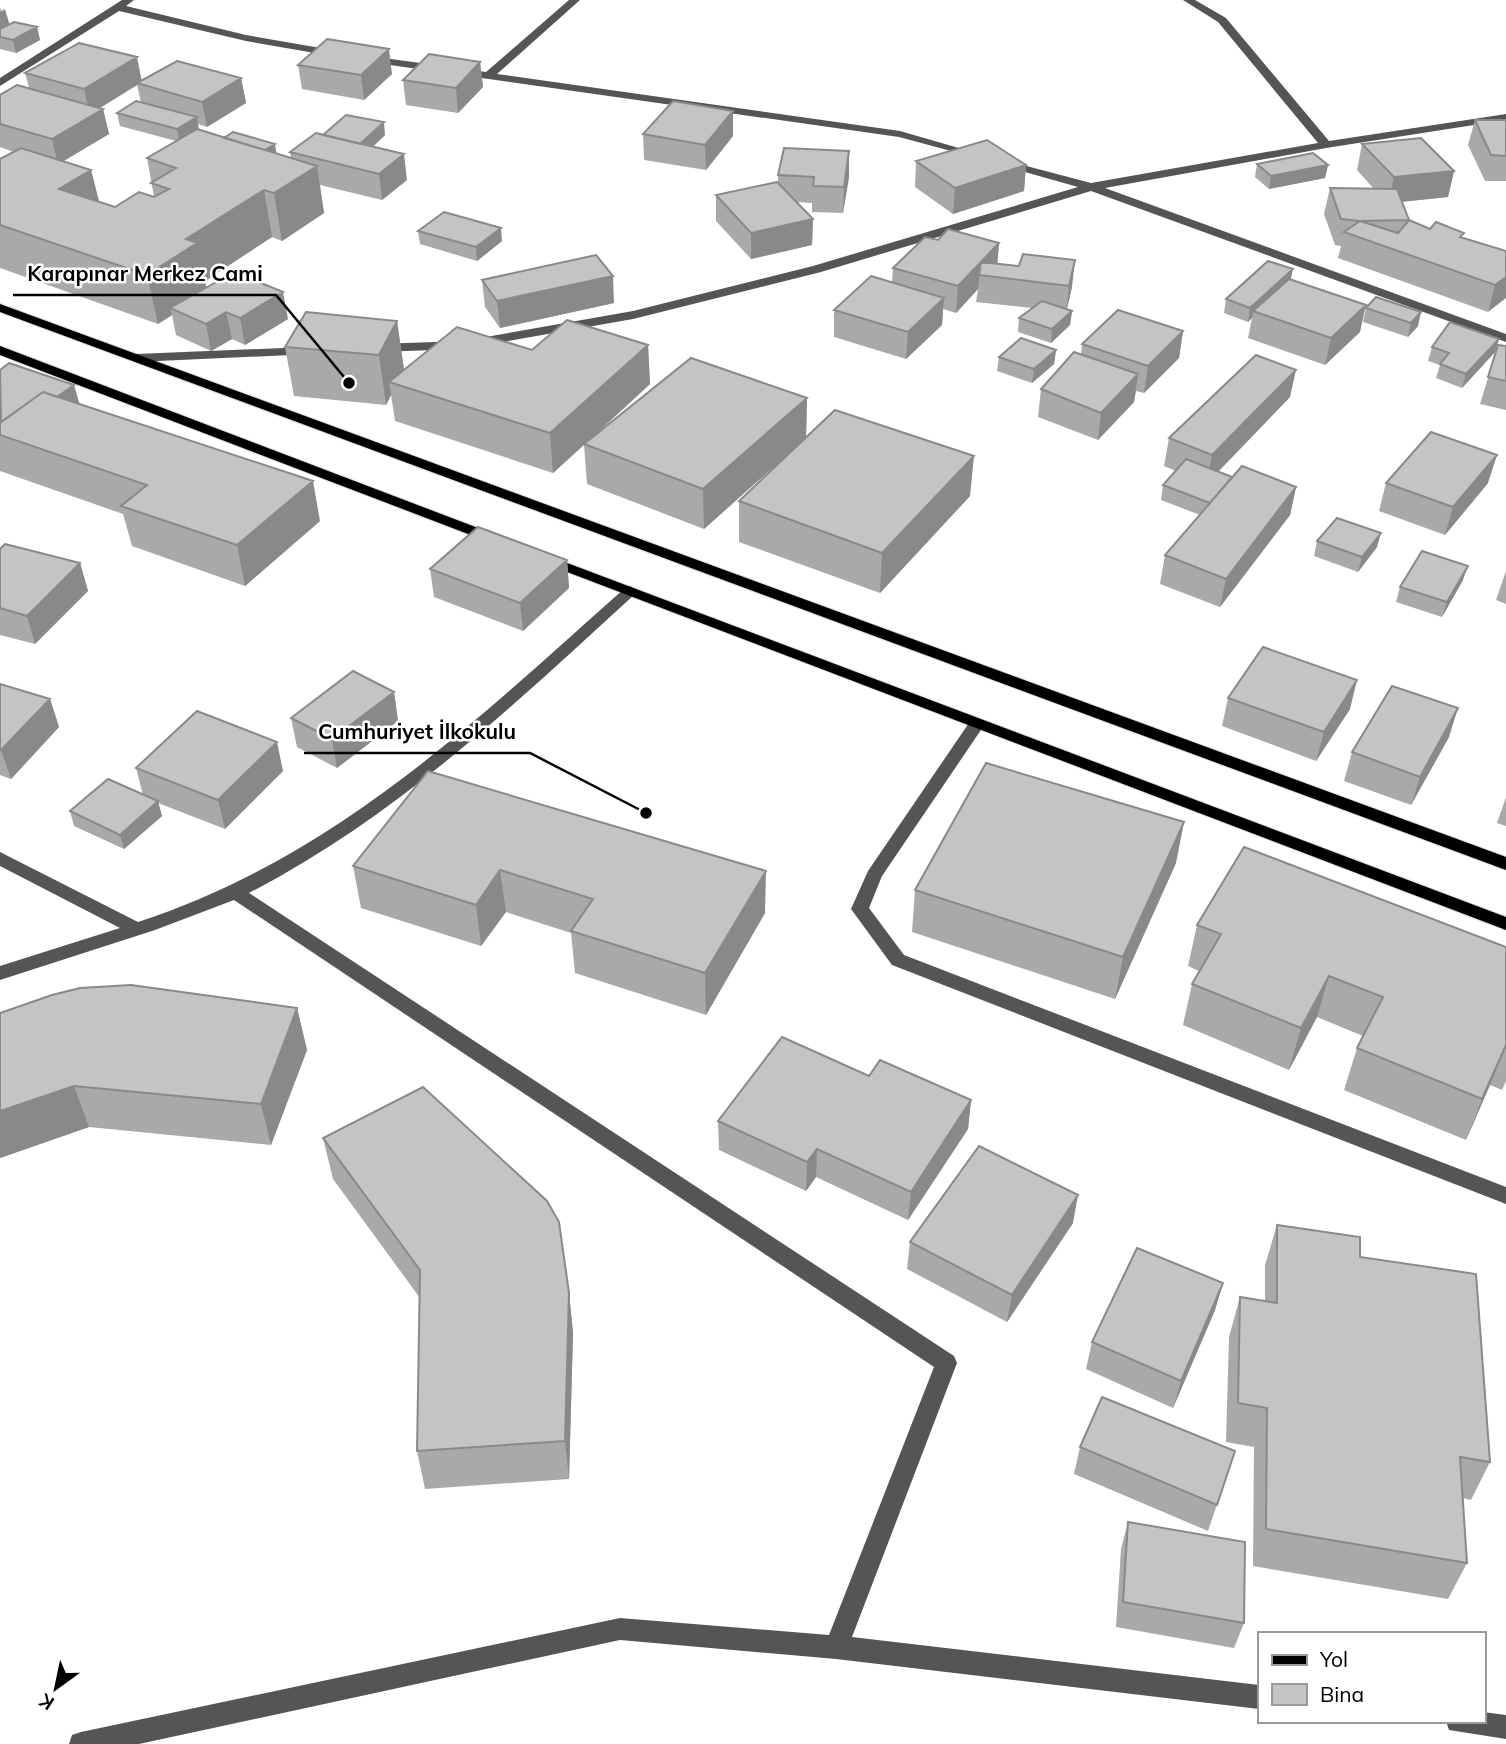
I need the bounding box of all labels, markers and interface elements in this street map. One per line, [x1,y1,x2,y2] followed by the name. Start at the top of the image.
[13,253,276,295] callout: Karapınar Merkez Cami
[27,260,263,286] text: Karapınar Merkez Cami
[304,711,530,753] callout: Cumhuriyet İlkokulu
[318,718,516,744] text: Cumhuriyet İlkokulu
[1258,1632,1485,1723] legend
[1319,1646,1348,1672] text: Yol
[21,1653,91,1723] north arrow
[1320,1681,1364,1707] text: Bina
[34,1688,59,1716] text: K

